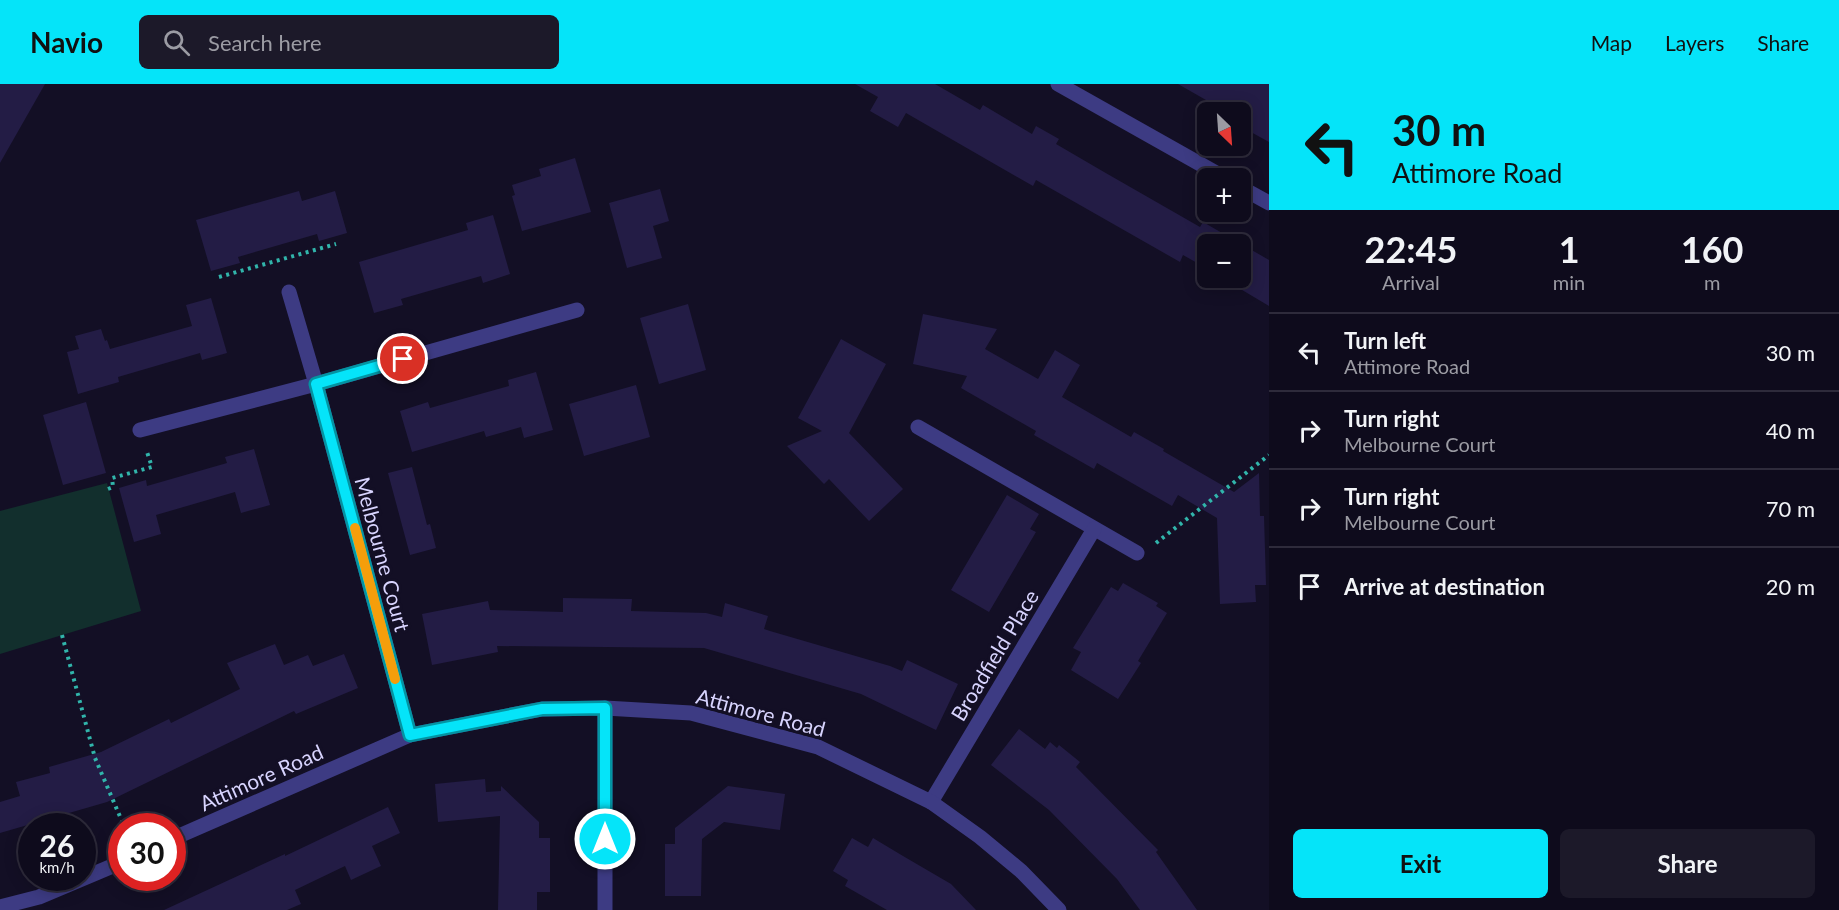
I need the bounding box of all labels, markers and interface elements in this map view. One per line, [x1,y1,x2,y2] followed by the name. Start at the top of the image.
[139,15,559,69] search box
[30,25,103,59] text: Navio
[160,26,193,59] icon: search
[208,29,322,56] text: Search here
[1591,30,1632,55] text: Map
[1665,30,1724,55] text: Layers
[1757,30,1809,55] text: Share
[1197,102,1251,156] north arrow
[1197,102,1251,288] map controls
[1392,105,1486,155] text: 30 m
[1293,108,1371,186] icon: left
[1392,156,1562,189] text: Attimore Road
[1197,168,1251,222] button: +
[1365,227,1457,271] text: 22:45
[1559,227,1580,271] text: 1
[1681,227,1743,271] text: 160
[1197,234,1251,288] button: −
[1382,270,1440,294] text: Arrival
[1553,270,1585,294] text: min
[1704,270,1720,294] text: m
[1344,327,1426,354] text: Turn left
[377,333,428,384] pin
[1293,336,1326,369] icon: left
[1766,339,1815,366] text: 30 m
[386,342,419,375] icon: arrive
[1344,354,1470,378] text: Attimore Road
[1344,405,1439,432] text: Turn right
[1293,414,1326,447] icon: right
[1766,417,1815,444] text: 40 m
[1344,432,1495,456] text: Melbourne Court
[350,474,416,634] street label: Melbourne Court
[1344,483,1439,510] text: Turn right
[1293,492,1326,525] icon: right
[1766,495,1815,522] text: 70 m
[1344,510,1495,534] text: Melbourne Court
[1293,570,1326,603] icon: arrive
[1344,573,1545,600] text: Arrive at destination
[1766,573,1815,600] text: 20 m
[945,585,1043,725] street label: Broadfield Place
[694,683,828,741] street label: Attimore Road
[195,739,327,815] street label: Attimore Road
[573,807,637,871] position arrow
[108,813,186,891] speed limit sign: 30
[40,827,74,863] text: 26
[1293,829,1548,898] button: Exit
[1560,829,1815,898] button: Share
[39,858,75,876] text: km/h

